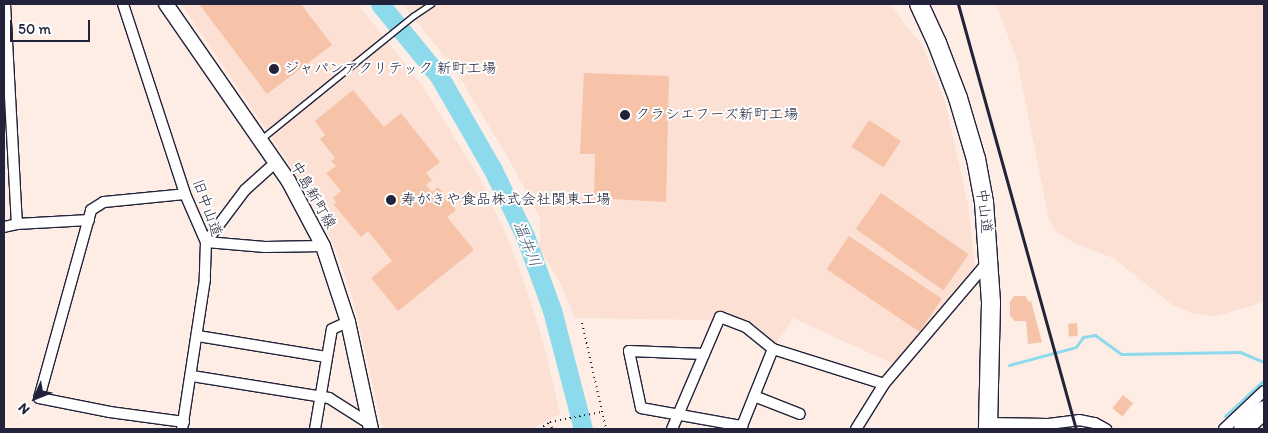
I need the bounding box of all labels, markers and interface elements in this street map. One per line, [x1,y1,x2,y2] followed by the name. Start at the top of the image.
[12,10,92,42] scale bar
[18,20,51,38] text: 50 m
[284,60,497,78] place label: ジャパンアクリテック 新町工場
[268,63,280,75] marker: ジャパンアクリテック 新町工場
[635,106,800,124] place label: クラシエフーズ新町工場
[619,109,631,121] marker: クラシエフーズ新町工場
[286,158,340,232] street label: 中島新町線
[188,177,226,239] street label: 旧中山道
[972,188,996,234] street label: 中山道
[401,191,611,209] place label: 寿がきや食品株式会社関東工場
[385,194,397,206] marker: 寿がきや食品株式会社関東工場
[509,218,545,270] water label: 温井川
[10,373,60,423] north arrow
[14,399,33,418] text: N

